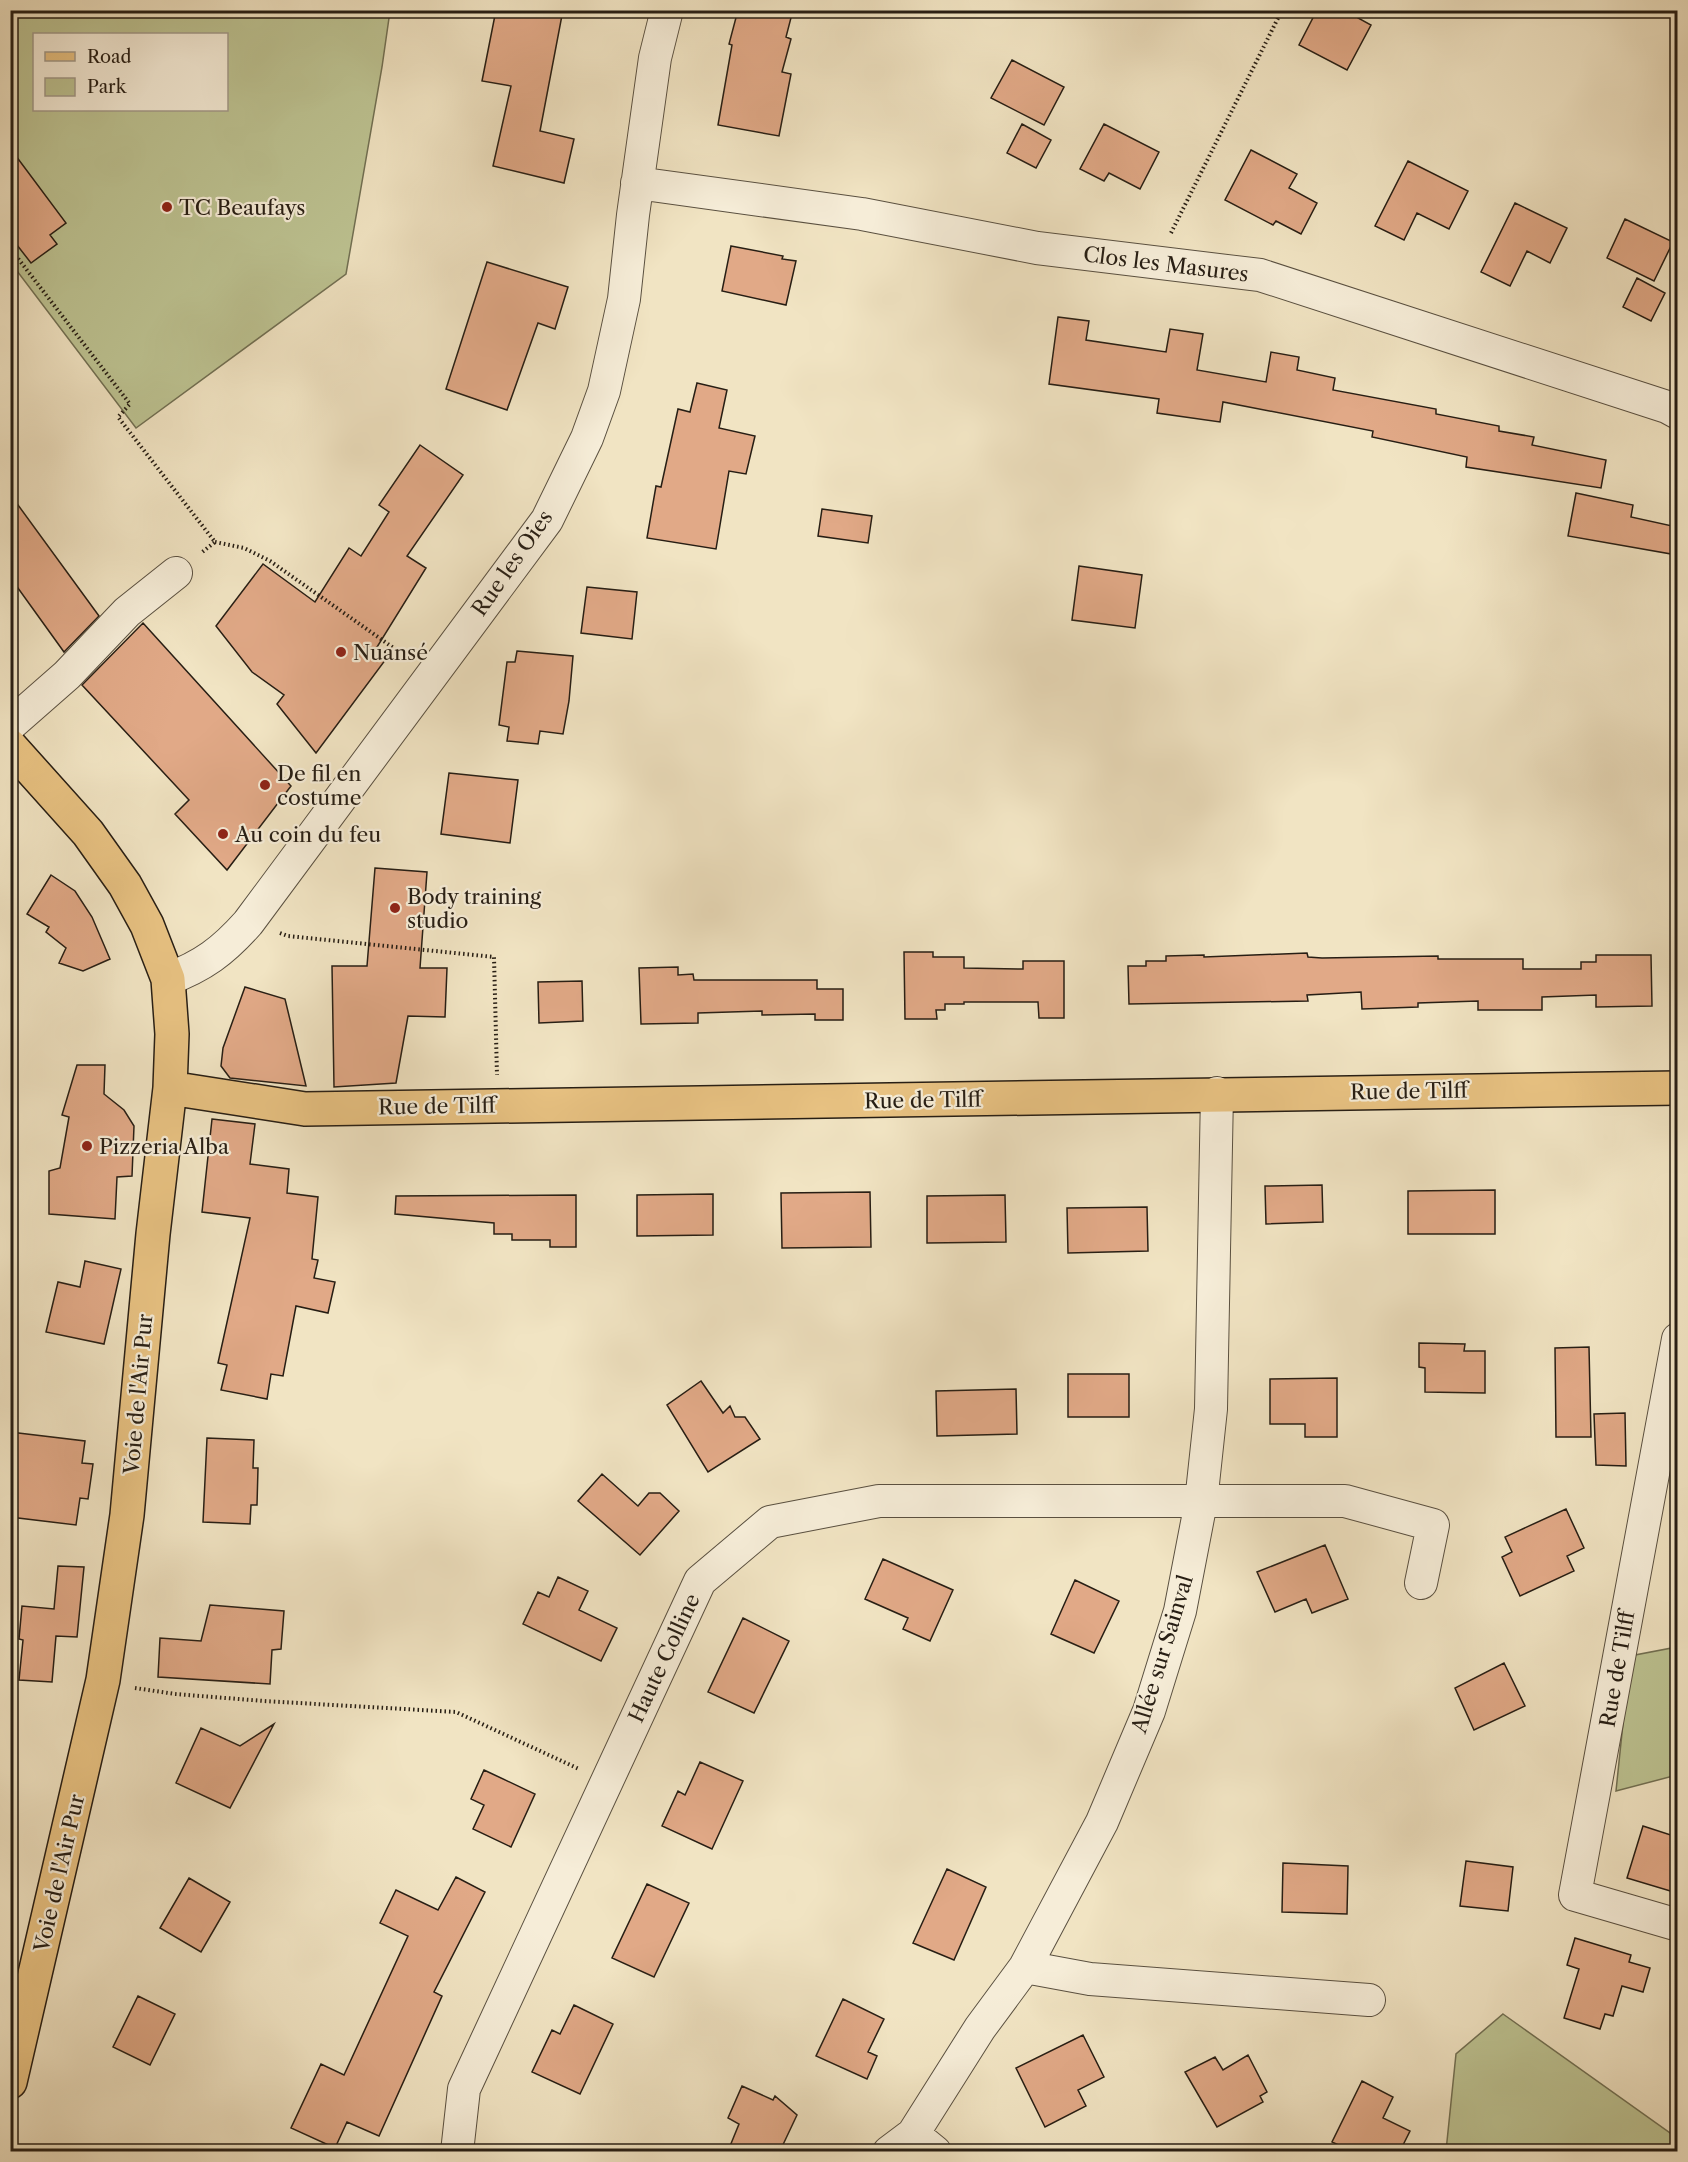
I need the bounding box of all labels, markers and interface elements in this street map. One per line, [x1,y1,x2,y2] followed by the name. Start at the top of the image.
[33,33,228,111] legend
[87,46,132,68] text: Road
[87,76,128,98] text: Park
[179,195,305,220] place label: TC Beaufays
[160,200,174,214] marker: TC Beaufays
[1082,241,1250,287] street label: Clos les Masures
[466,505,558,621] street label: Rue les Oies
[353,640,428,665] place label: Nuansé
[334,645,348,659] marker: Nuansé
[277,761,362,810] place label: De fil en costume
[258,778,272,792] marker: De fil en costume
[234,822,381,847] place label: Au coin du feu
[216,827,230,841] marker: Au coin du feu
[407,884,542,933] place label: Body training studio
[388,901,402,915] marker: Body training studio
[1350,1077,1471,1105] street label: Rue de Tilff
[864,1086,985,1114] street label: Rue de Tilff
[378,1092,499,1120] street label: Rue de Tilff
[99,1134,230,1159] place label: Pizzeria Alba
[80,1139,94,1153] marker: Pizzeria Alba
[118,1312,157,1476] street label: Voie de l'Air Pur
[1126,1572,1198,1737] street label: Allée sur Sainval
[623,1590,705,1726] street label: Haute Colline
[1594,1606,1640,1729] street label: Rue de Tilff
[28,1791,89,1955] street label: Voie de l'Air Pur

